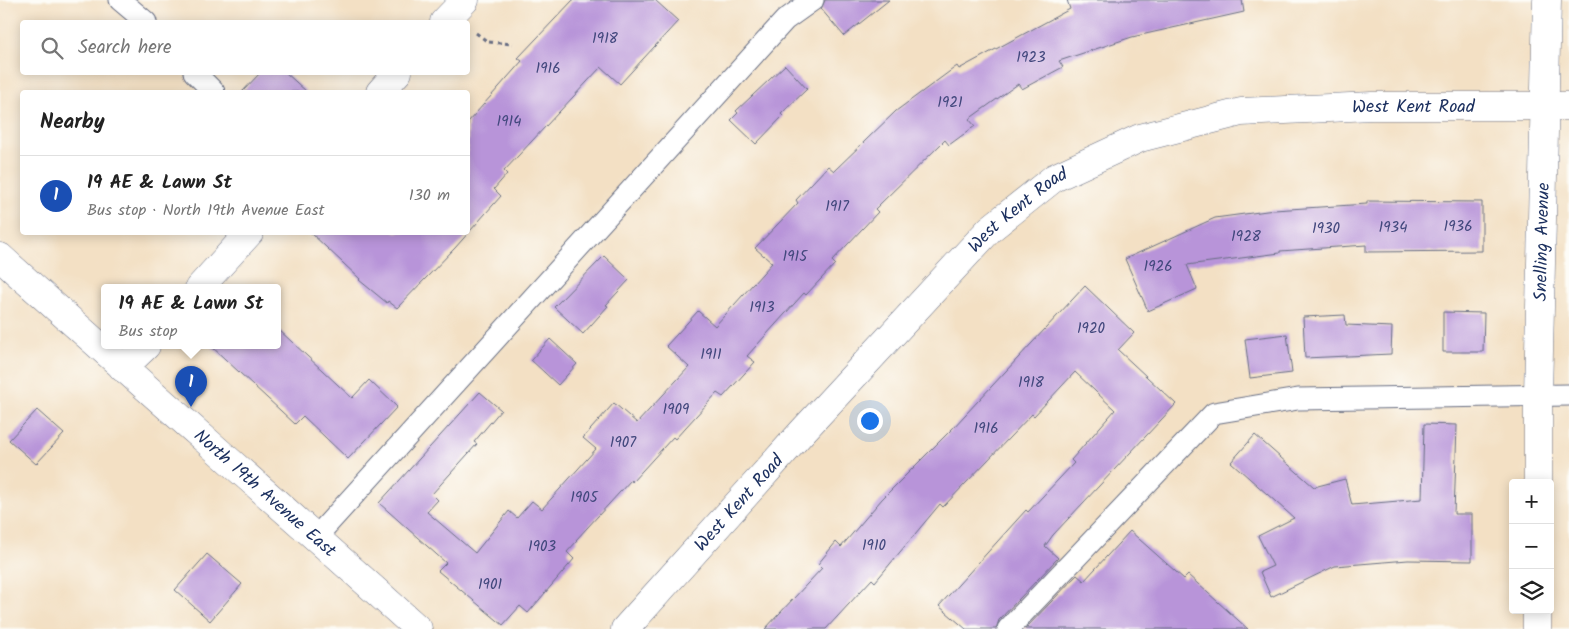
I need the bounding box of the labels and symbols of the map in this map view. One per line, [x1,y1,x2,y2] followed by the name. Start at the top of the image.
[592,27,619,51] house number: 1918
[1016,46,1046,70] house number: 1923
[535,57,561,81] house number: 1916
[937,91,963,115] house number: 1921
[1351,93,1476,123] street label: West Kent Road
[496,110,522,134] house number: 1914
[962,160,1073,260] street label: West Kent Road
[1527,182,1559,302] street label: Snelling Avenue
[825,195,850,219] house number: 1917
[1444,215,1472,239] house number: 1936
[1379,216,1407,240] house number: 1934
[1312,217,1341,241] house number: 1930
[1231,225,1262,249] house number: 1928
[783,245,808,269] house number: 1915
[1143,255,1173,279] house number: 1926
[749,296,775,320] house number: 1913
[1077,317,1106,341] house number: 1920
[700,343,722,367] house number: 1911
[175,366,207,407] pin: 1
[1018,371,1045,395] house number: 1918
[663,398,690,422] house number: 1909
[857,408,883,434] your location
[973,417,999,441] house number: 1916
[186,423,343,566] street label: North 19th Avenue East
[610,431,637,455] house number: 1907
[688,447,792,559] street label: West Kent Road
[570,486,599,510] house number: 1905
[862,534,887,558] house number: 1910
[528,535,556,559] house number: 1903
[478,573,502,597] house number: 1901

